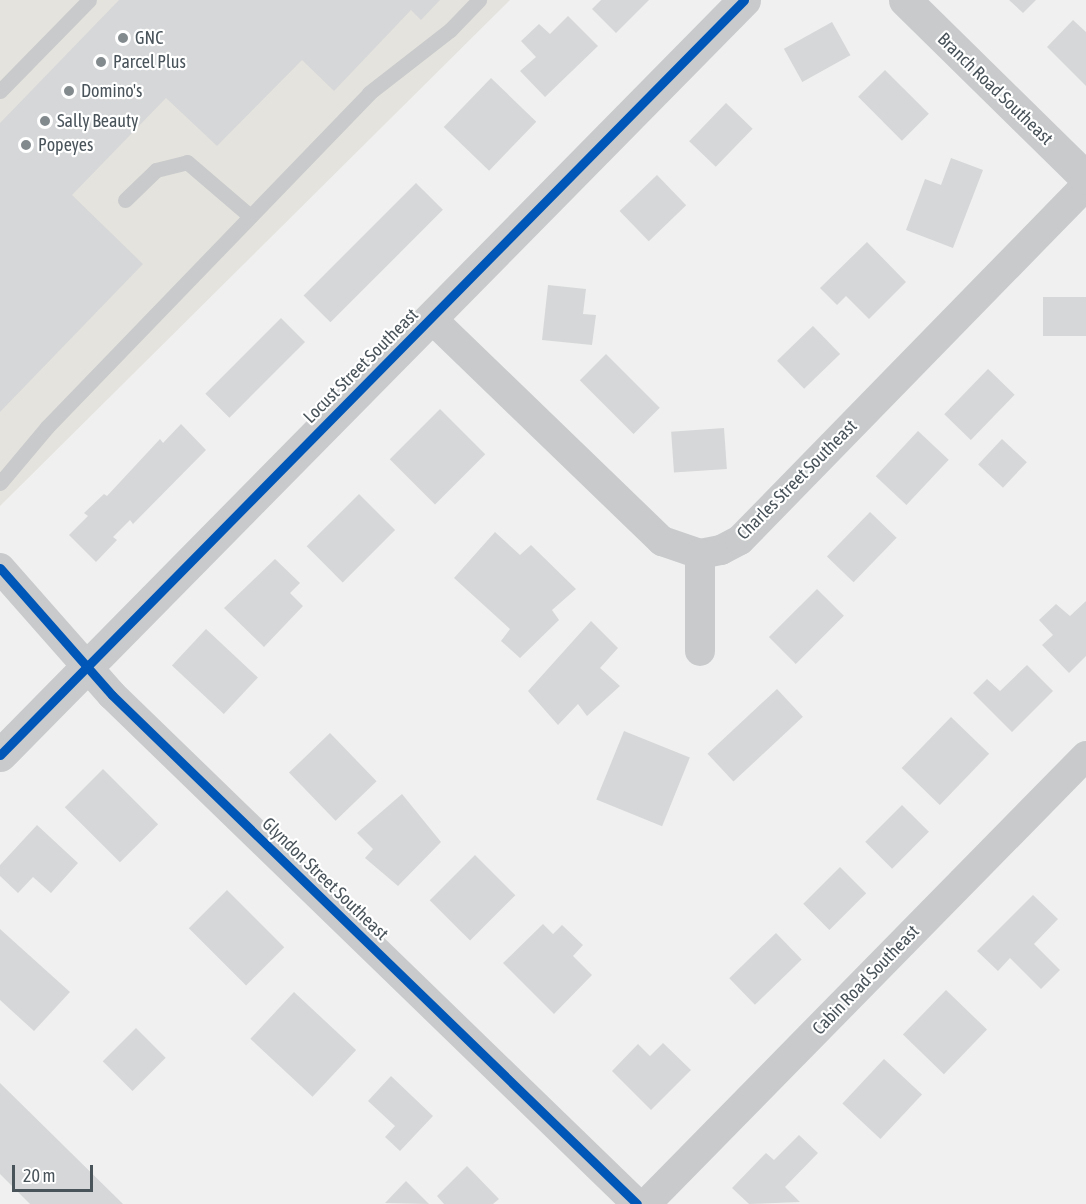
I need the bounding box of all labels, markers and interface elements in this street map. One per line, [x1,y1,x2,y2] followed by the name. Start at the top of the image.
[135,27,163,49] place label: GNC
[933,28,1057,150] street label: Branch Road Southeast
[116,31,130,45] marker: GNC
[113,51,186,73] place label: Parcel Plus
[94,55,108,69] marker: Parcel Plus
[81,80,142,102] place label: Domino's
[62,84,76,98] marker: Domino's
[57,110,139,132] place label: Sally Beauty
[38,114,52,128] marker: Sally Beauty
[38,134,93,156] place label: Popeyes
[19,138,33,152] marker: Popeyes
[299,304,423,428] street label: Locust Street Southeast
[733,416,861,544] street label: Charles Street Southeast
[257,813,393,945] street label: Glyndon Street Southeast
[808,921,924,1039] street label: Cabin Road Southeast
[15,1153,96,1191] scale bar
[23,1165,55,1186] text: 20 m

